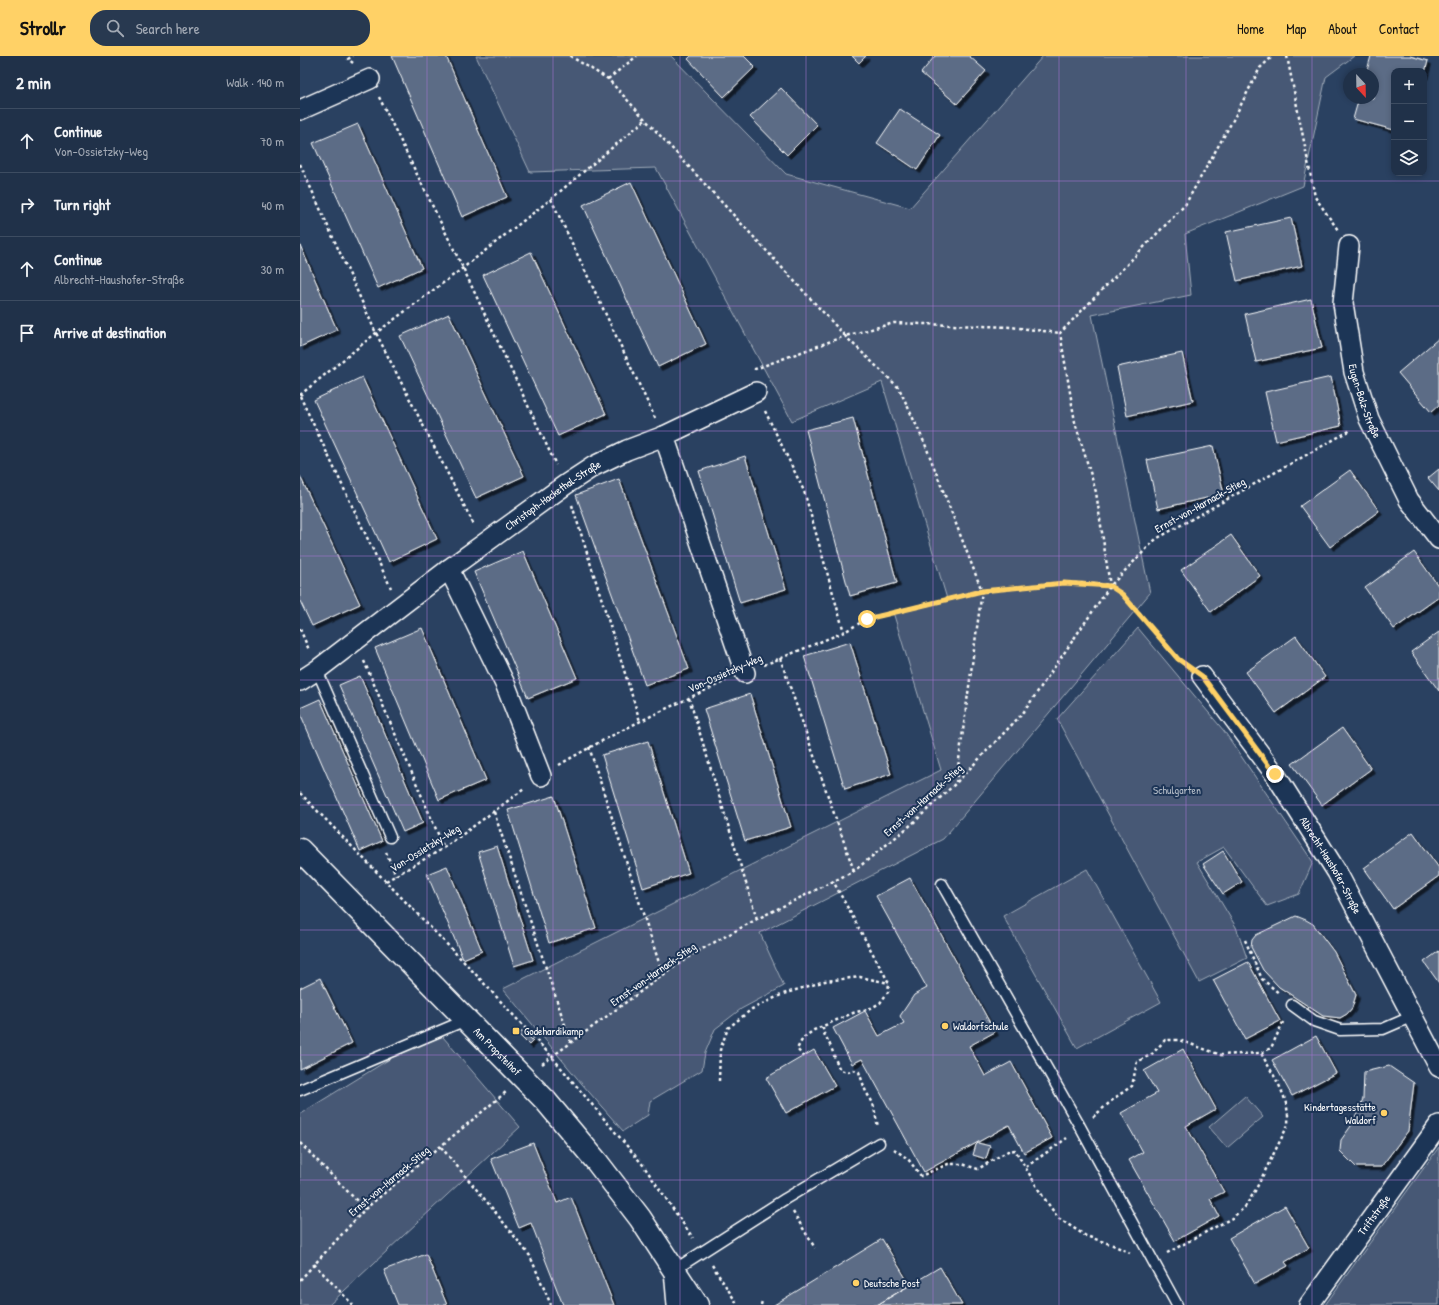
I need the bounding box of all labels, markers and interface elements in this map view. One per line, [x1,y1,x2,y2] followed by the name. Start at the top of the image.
[90,10,370,46] search box
[20,15,66,41] text: Strollr
[104,17,126,39] icon: search
[136,18,200,39] text: Search here
[1237,19,1264,38] text: Home
[1286,19,1306,38] text: Map
[1328,19,1357,38] text: About
[1379,19,1419,38] text: Contact
[1343,68,1379,104] north arrow
[1391,68,1427,176] map controls
[1391,68,1427,104] button: +
[16,71,51,94] text: 2 min
[226,73,284,91] text: Walk · 140 m
[1391,104,1427,140] button: −
[54,121,102,142] text: Continue
[16,130,38,152] icon: ahead
[260,132,284,150] text: 70 m
[1391,140,1427,176] button: layers
[54,142,148,160] text: Von-Ossietzky-Weg
[16,194,38,216] icon: right
[54,194,110,215] text: Turn right
[261,196,284,214] text: 40 m
[54,249,102,270] text: Continue
[16,258,38,280] icon: ahead
[261,260,284,278] text: 30 m
[54,270,184,288] text: Albrecht-Haushofer-Straße
[16,322,38,344] icon: arrive
[54,322,166,343] text: Arrive at destination
[1346,363,1385,441] street label: Eugen-Bolz-Straße
[502,457,604,533] street label: Christoph-Hackethal-Straße
[1152,474,1248,536] street label: Ernst-von-Harnack-Stieg
[858,610,876,628] route start
[686,650,764,696] street label: Von-Ossietzky-Weg
[881,761,966,839] street label: Ernst-von-Harnack-Stieg
[1266,765,1284,783] route end
[1153,783,1201,797] park label: Schulgarten
[1297,814,1365,917] street label: Albrecht-Haushofer-Straße
[388,821,463,875] street label: Von-Ossietzky-Weg
[607,939,699,1009] street label: Ernst-von-Harnack-Stieg
[953,1019,1009,1033] place label: Waldorfschule
[940,1021,950,1031] marker: Waldorfschule
[471,1024,524,1078] street label: Am Propsteihof
[524,1024,584,1038] place label: Godehardikamp
[511,1026,521,1036] marker: Godehardikamp
[1304,1100,1377,1127] place label: Kindertagesstätte Waldorf
[1379,1108,1389,1118] marker: Kindertagesstätte Waldorf
[346,1143,432,1219] street label: Ernst-von-Harnack-Stieg
[1355,1192,1394,1238] street label: Triftstraße
[864,1276,920,1290] place label: Deutsche Post
[851,1278,861,1288] marker: Deutsche Post

